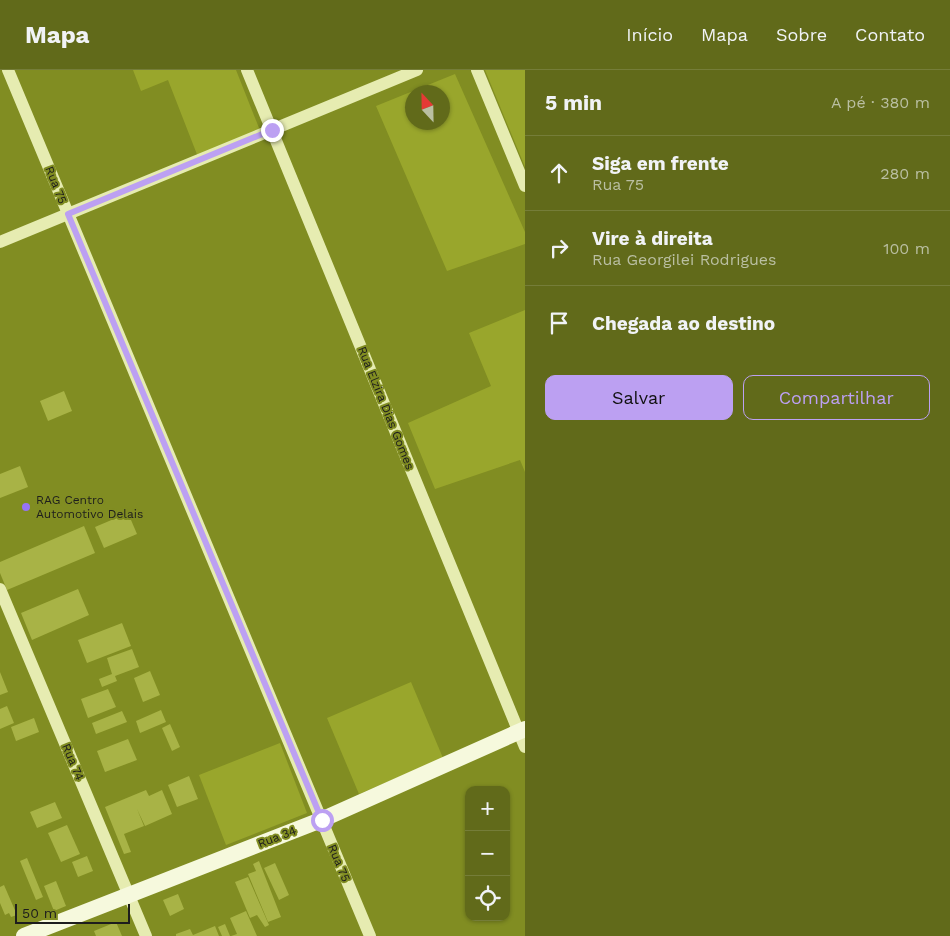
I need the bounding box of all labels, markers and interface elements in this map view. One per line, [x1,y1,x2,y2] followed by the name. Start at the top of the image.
[25,21,90,49] text: Mapa
[626,24,673,45] text: Início
[701,24,748,45] text: Mapa
[776,24,827,45] text: Sobre
[855,24,925,45] text: Contato
[405,85,450,130] north arrow
[545,90,602,115] text: 5 min
[831,93,930,112] text: A pé · 380 m
[261,119,284,142] route end
[592,152,729,175] text: Siga em frente
[545,159,573,187] icon: ahead
[42,164,70,206] street label: Rua 75
[880,164,930,183] text: 280 m
[592,175,644,194] text: Rua 75
[592,227,713,250] text: Vire à direita
[545,234,573,262] icon: right
[883,239,930,258] text: 100 m
[592,250,776,269] text: Rua Georgilei Rodrigues
[545,309,573,337] icon: arrive
[592,312,775,335] text: Chegada ao destino
[355,344,417,472] street label: Rua Elzira Dias Gomes
[545,375,733,420] button: Salvar
[743,375,930,420] button: Compartilhar
[36,493,143,521] place label: RAG Centro Automotivo Delais
[20,501,32,513] marker: RAG Centro Automotivo Delais
[59,741,87,783] street label: Rua 74
[465,786,510,921] map controls
[465,786,510,831] button: +
[311,809,334,832] route start
[256,823,298,851] street label: Rua 34
[465,831,510,876] button: −
[325,842,353,884] street label: Rua 75
[465,876,510,921] button: locate
[15,901,130,924] scale bar
[22,905,57,921] text: 50 m

